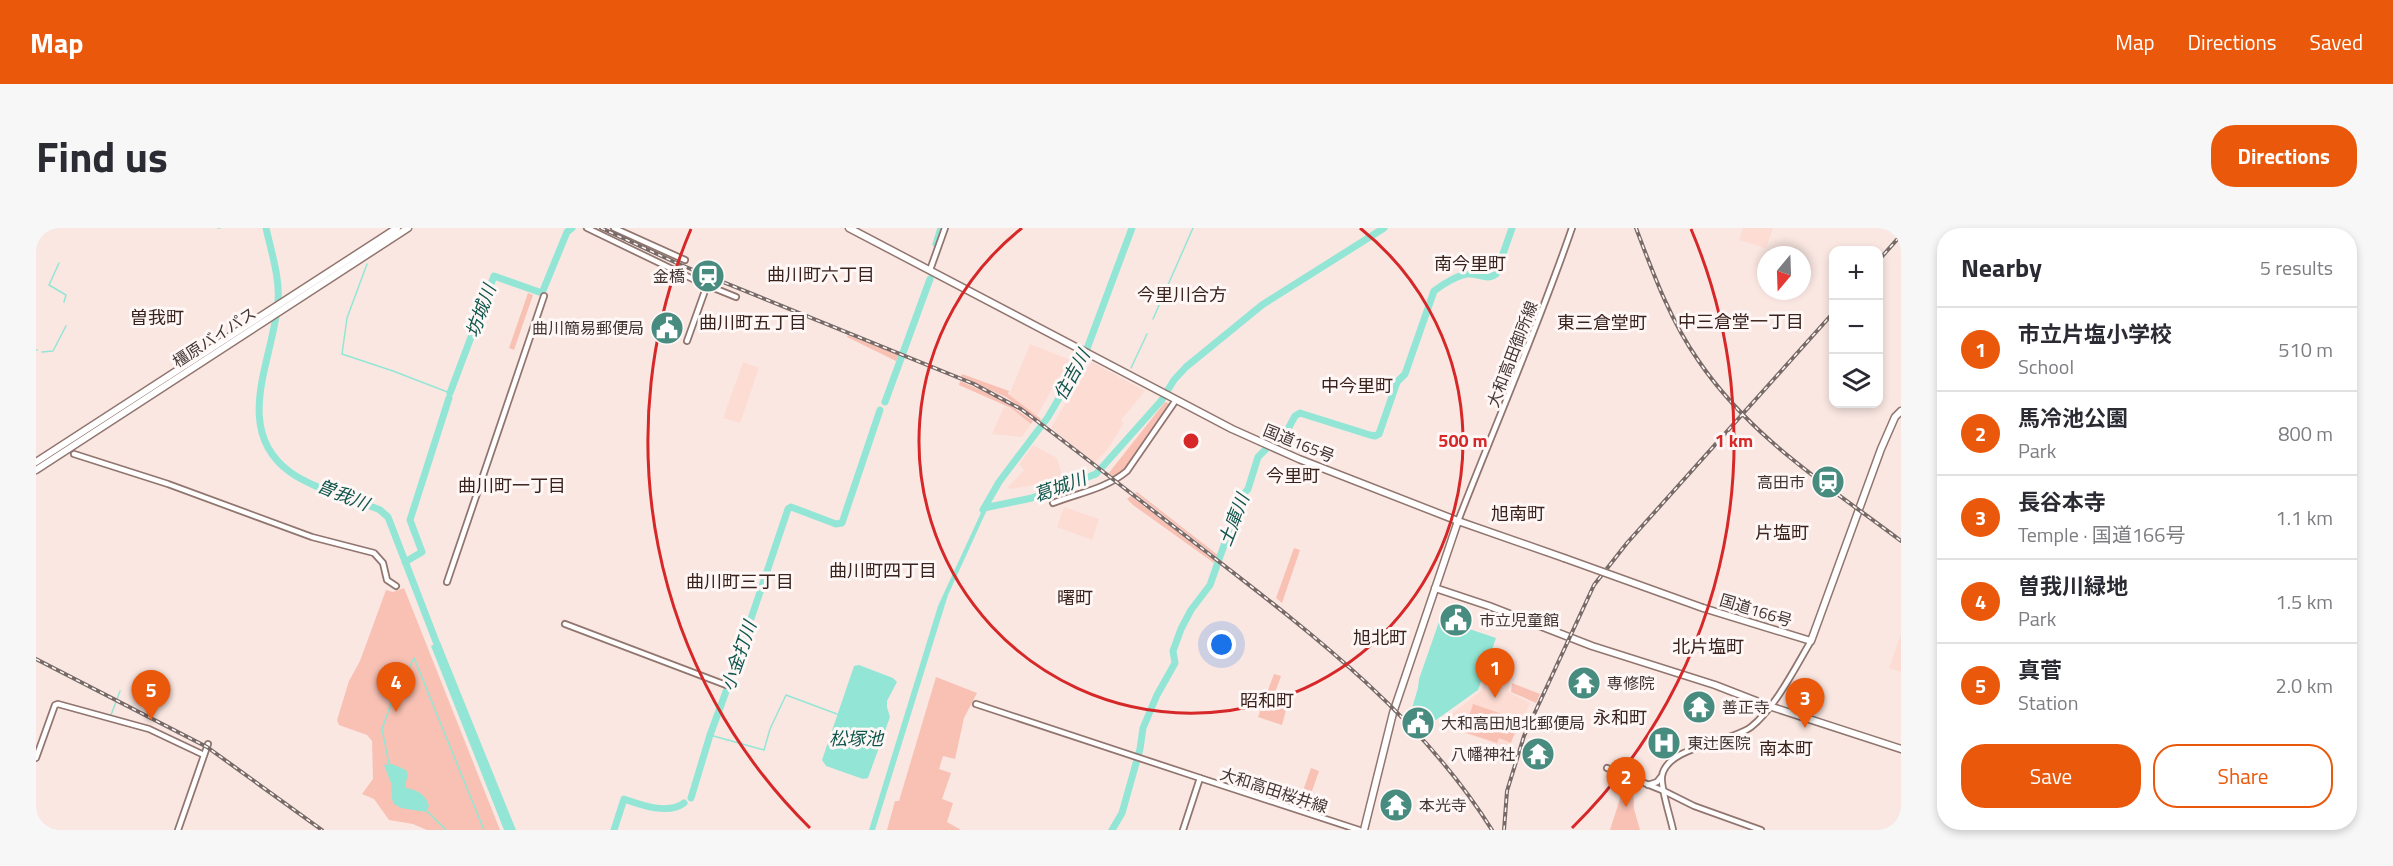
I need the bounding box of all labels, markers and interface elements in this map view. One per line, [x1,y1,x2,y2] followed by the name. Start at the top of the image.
[30,21,84,64] text: Map
[2115,26,2155,58] text: Map
[2188,26,2277,58] text: Directions
[2310,26,2363,58] text: Saved
[36,124,168,188] text: Find us
[2211,125,2357,187] button: Directions
[1757,246,1811,300] north arrow
[1829,246,1883,408] map controls
[1829,246,1883,300] button: +
[1961,248,2042,287] text: Nearby
[1434,250,1506,277] district label: 南今里町
[2260,252,2333,283] text: 5 results
[690,258,726,294] station icon: 金橋
[767,261,875,288] district label: 曲川町六丁目
[653,264,685,288] place label: 金橋
[459,279,503,341] water label: 坊城川
[1137,281,1227,308] district label: 今里川合方
[1481,297,1543,411] street label: 大和高田御所線
[1829,300,1883,354] button: −
[167,301,261,373] street label: 橿原バイパス
[130,304,184,331] district label: 曽我町
[1678,308,1804,335] district label: 中三倉堂一丁目
[699,309,807,336] district label: 曲川町五丁目
[1557,309,1647,336] district label: 東三倉堂町
[649,310,685,346] public building icon: 曲川簡易郵便局
[532,316,644,340] place label: 曲川簡易郵便局
[2018,317,2172,351] text: 市立片塩小学校
[1975,334,1986,365] text: 1
[2278,334,2333,365] text: 510 m
[1047,343,1097,405] water label: 住吉川
[2018,351,2074,382] text: School
[1829,354,1883,408] button: layers
[1321,372,1393,399] district label: 中今里町
[2018,401,2128,435] text: 馬冷池公園
[1260,418,1338,468] street label: 国道165号
[1975,418,1986,449] text: 2
[2278,418,2333,449] text: 800 m
[1438,427,1488,454] text: 500 m
[1715,427,1753,454] text: 1 km
[1181,431,1201,451] centre of rings
[2018,435,2056,466] text: Park
[1266,462,1320,489] district label: 今里町
[1030,464,1092,508] water label: 葛城川
[1810,464,1846,500] station icon: 高田市
[1757,470,1805,494] place label: 高田市
[313,472,375,518] water label: 曽我川
[458,472,566,499] district label: 曲川町一丁目
[2018,485,2106,519] text: 長谷本寺
[1211,488,1257,550] water label: 土庫川
[1491,500,1545,527] district label: 旭南町
[1975,502,1986,533] text: 3
[2276,502,2333,533] text: 1.1 km
[1755,519,1809,546] district label: 片塩町
[2018,519,2186,550] text: Temple · 国道166号
[829,557,937,584] district label: 曲川町四丁目
[686,568,794,595] district label: 曲川町三丁目
[2018,569,2128,603] text: 曽我川緑地
[1057,584,1093,611] district label: 曙町
[1975,586,1986,617] text: 4
[2276,586,2333,617] text: 1.5 km
[1717,588,1795,632] street label: 国道166号
[1438,602,1474,638] public building icon: 市立児童館
[2018,603,2056,634] text: Park
[1479,608,1559,632] place label: 市立児童館
[714,616,764,694] water label: 小金打川
[1353,624,1407,651] district label: 旭北町
[1207,630,1236,659] your location
[1672,633,1744,660] district label: 北片塩町
[1476,648,1514,698] pin: 1
[2018,653,2062,687] text: 真菅
[376,662,416,712] pin: 4
[1566,665,1602,701] temple icon: 専修院
[132,670,170,720] pin: 5
[1975,670,1986,701] text: 5
[2276,670,2333,701] text: 2.0 km
[1607,671,1655,695] place label: 専修院
[1786,678,1824,728] pin: 3
[1240,687,1294,714] district label: 昭和町
[2018,687,2078,718] text: Station
[1681,689,1717,725] temple icon: 善正寺
[1722,695,1770,719] place label: 善正寺
[1593,704,1647,731] district label: 永和町
[1400,705,1436,741] public building icon: 大和高田旭北郵便局
[1441,711,1585,735] place label: 大和高田旭北郵便局
[829,725,885,752] water label: 松塚池
[1646,725,1682,761] hospital icon: 東辻医院
[1687,731,1751,755] place label: 東辻医院
[1759,735,1813,762] district label: 南本町
[1520,736,1556,772] temple icon: 八幡神社
[1451,742,1515,766] place label: 八幡神社
[1961,744,2141,808] button: Save
[2153,744,2333,808] button: Share
[1606,758,1646,807] pin: 2
[1217,761,1331,819] street label: 大和高田桜井線
[1378,787,1414,823] temple icon: 本光寺
[1419,793,1467,817] place label: 本光寺

